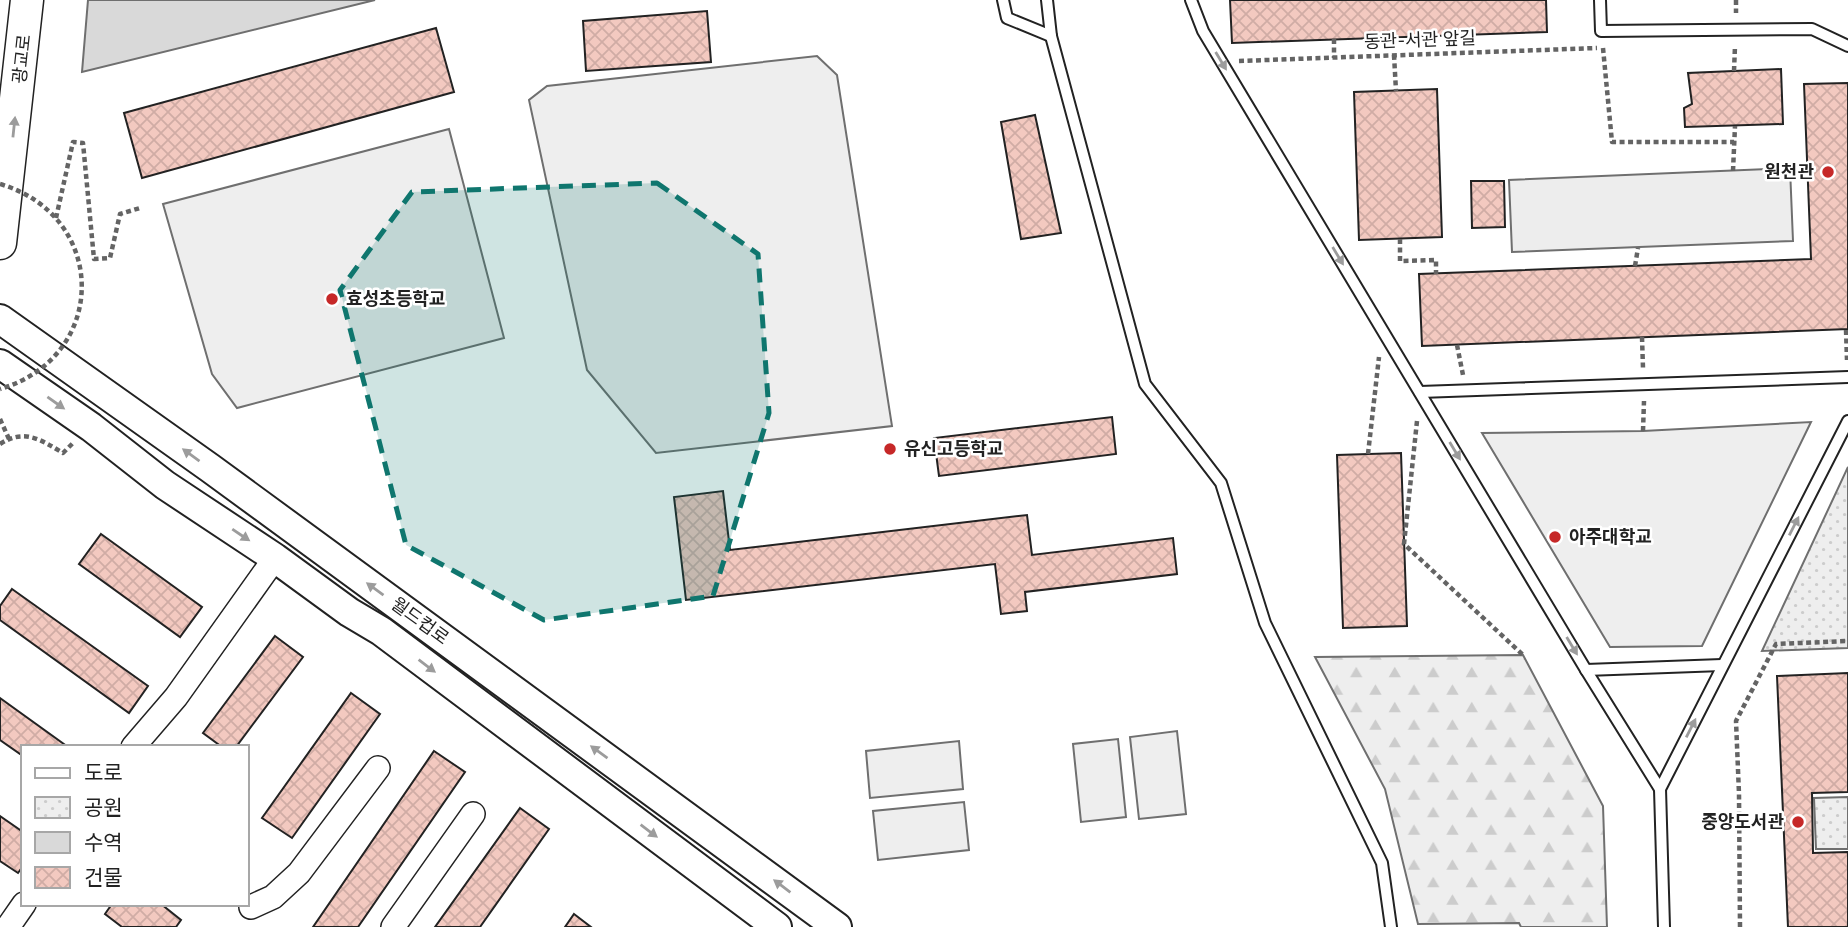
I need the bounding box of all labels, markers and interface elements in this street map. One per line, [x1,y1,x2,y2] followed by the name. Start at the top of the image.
[1364,27,1476,52] street label: 동관-서관 앞길
[8,33,35,85] street label: 광교로
[1215,51,1227,70] one-way arrow
[9,116,20,138] one-way arrow
[1764,161,1814,182] place label: 원천관
[1820,164,1836,180] marker: 원천관
[1332,246,1344,265] one-way arrow
[346,288,445,309] place label: 효성초등학교
[324,291,340,307] marker: 효성초등학교
[47,396,65,410] one-way arrow
[904,438,1003,459] place label: 유신고등학교
[882,441,898,457] marker: 유신고등학교
[1449,442,1461,461] one-way arrow
[182,448,200,462] one-way arrow
[1789,516,1800,536] one-way arrow
[1569,526,1652,547] place label: 아주대학교
[232,528,250,542] one-way arrow
[1547,529,1563,545] marker: 아주대학교
[366,582,384,596] one-way arrow
[387,593,453,649] street label: 월드컵로
[1565,637,1578,656] one-way arrow
[418,658,436,672] one-way arrow
[1685,718,1696,738] one-way arrow
[21,745,248,906] legend
[590,745,608,759] one-way arrow
[84,761,123,785] text: 도로
[84,796,123,820] text: 공원
[1701,811,1784,832] place label: 중앙도서관
[1790,814,1806,830] marker: 중앙도서관
[640,824,658,838] one-way arrow
[84,831,123,855] text: 수역
[84,866,123,890] text: 건물
[774,879,792,894] one-way arrow

